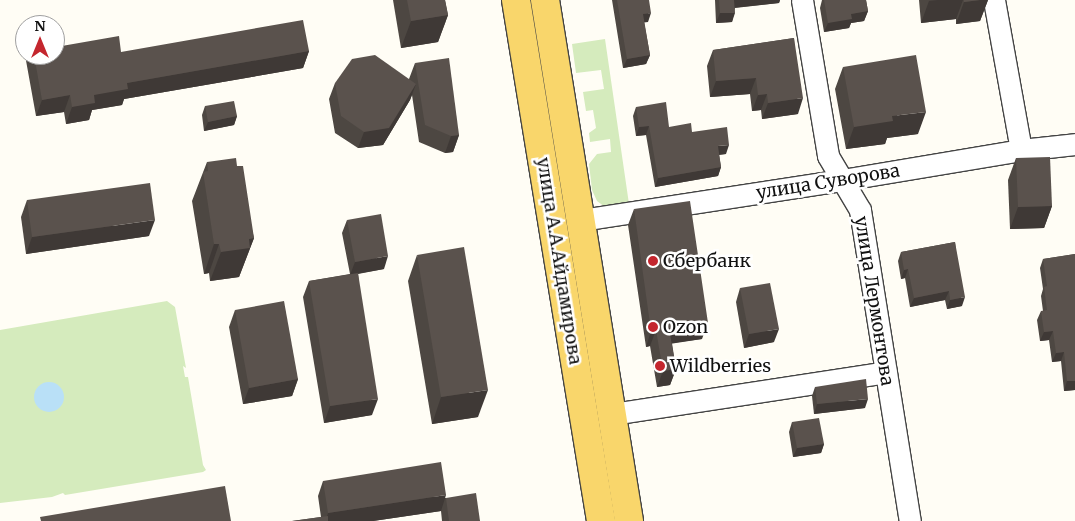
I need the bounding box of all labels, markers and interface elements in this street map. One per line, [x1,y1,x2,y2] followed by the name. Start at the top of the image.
[15,15,65,65] north arrow
[34,17,46,35] text: N
[532,156,586,366] street label: улица А.А.Айдамирова
[755,160,901,204] street label: улица Суворова
[850,215,898,387] street label: улица Лермонтова
[663,250,751,272] place label: Сбербанк
[647,255,659,267] marker: Сбербанк
[663,316,708,338] place label: Ozon
[647,321,659,333] marker: Ozon
[670,355,771,377] place label: Wildberries
[654,360,666,372] marker: Wildberries

